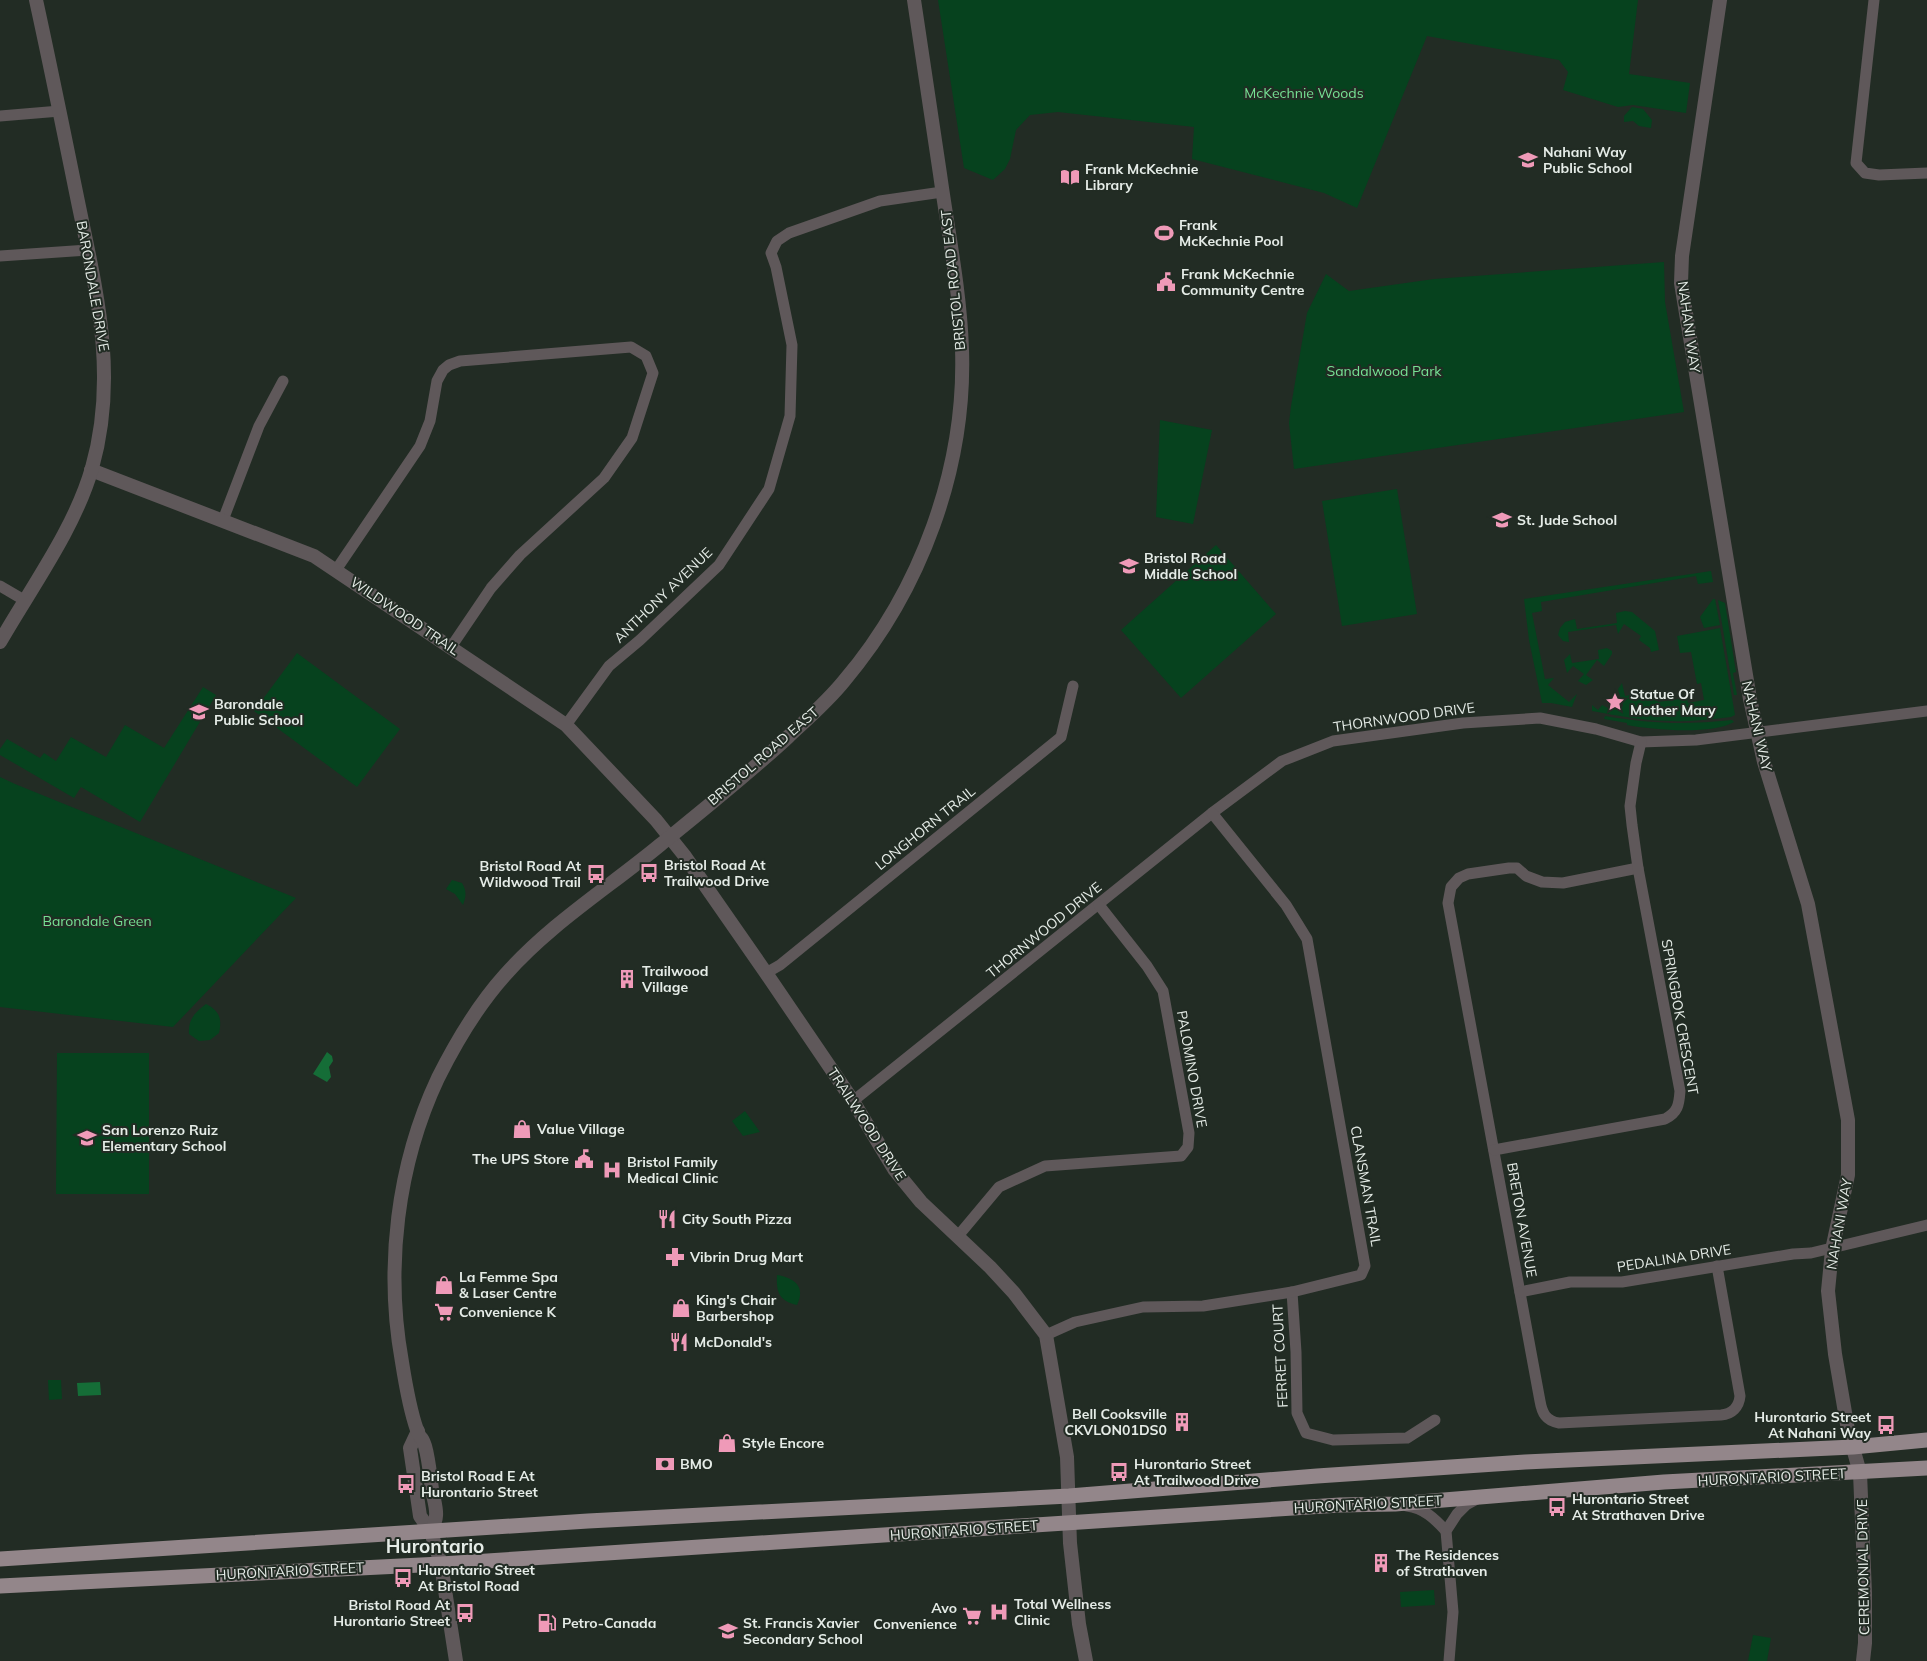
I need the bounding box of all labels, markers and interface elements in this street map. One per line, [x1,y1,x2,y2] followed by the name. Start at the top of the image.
[1244,84,1364,102] park label: McKechnie Woods
[1543,143,1632,177] place label: Nahani Way Public School
[1517,149,1539,171] school or university icon: Nahani Way Public School
[1085,160,1199,194] place label: Frank McKechnie Library
[1059,166,1081,188] library icon: Frank McKechnie Library
[937,208,969,351] street label: BRISTOL ROAD EAST
[1179,216,1283,250] place label: Frank McKechnie Pool
[73,219,113,353] street label: BARONDALE DRIVE
[1153,222,1175,244] sports icon: Frank McKechnie Pool
[1181,265,1305,299] place label: Frank McKechnie Community Centre
[1155,271,1177,293] public building icon: Frank McKechnie Community Centre
[1674,280,1704,374] street label: NAHANI WAY
[1326,362,1442,380] park label: Sandalwood Park
[1491,509,1513,531] school or university icon: St. Jude School
[1517,511,1617,529] place label: St. Jude School
[610,543,716,647] street label: ANTHONY AVENUE
[1144,549,1237,583] place label: Bristol Road Middle School
[1118,555,1140,577] school or university icon: Bristol Road Middle School
[347,573,463,659] street label: WILDWOOD TRAIL
[1738,679,1776,773] street label: NAHANI WAY
[1630,685,1716,719] place label: Statue Of Mother Mary
[1604,691,1626,713] place icon: Statue Of Mother Mary
[214,695,303,729] place label: Barondale Public School
[1332,698,1476,736] street label: THORNWOOD DRIVE
[188,701,210,723] school or university icon: Barondale Public School
[704,703,823,809] street label: BRISTOL ROAD EAST
[871,782,979,874] street label: LONGHORN TRAIL
[664,856,770,890] place label: Bristol Road At Trailwood Drive
[479,857,582,891] place label: Bristol Road At Wildwood Trail
[638,862,660,884] bus stop icon: Bristol Road At Trailwood Drive
[585,863,607,885] bus stop icon: Bristol Road At Wildwood Trail
[983,878,1105,982] street label: THORNWOOD DRIVE
[42,912,152,930] park label: Barondale Green
[1657,938,1703,1097] street label: SPRINGBOK CRESCENT
[641,962,708,996] place label: Trailwood Village
[616,968,638,990] building icon: Trailwood Village
[1173,1009,1211,1129] street label: PALOMINO DRIVE
[824,1064,910,1184] street label: TRAILWOOD DRIVE
[511,1118,533,1140] shop icon: Value Village
[536,1120,625,1138] place label: Value Village
[102,1121,226,1155] place label: San Lorenzo Ruiz Elementary School
[1347,1124,1386,1248] street label: CLANSMAN TRAIL
[76,1127,98,1149] school or university icon: San Lorenzo Ruiz Elementary School
[573,1148,595,1170] public building icon: The UPS Store
[472,1150,569,1168] place label: The UPS Store
[627,1153,718,1187] place label: Bristol Family Medical Clinic
[601,1159,623,1181] hospital icon: Bristol Family Medical Clinic
[1503,1161,1541,1279] street label: BRETON AVENUE
[1822,1177,1856,1271] street label: NAHANI WAY
[656,1208,678,1230] restaurant icon: City South Pizza
[682,1210,792,1228] place label: City South Pizza
[1616,1240,1732,1276] street label: PEDALINA DRIVE
[664,1246,686,1268] pharmacy icon: Vibrin Drug Mart
[689,1248,804,1266] place label: Vibrin Drug Mart
[459,1268,558,1302] place label: La Femme Spa & Laser Centre
[433,1274,455,1296] shop icon: La Femme Spa & Laser Centre
[696,1291,777,1325] place label: King's Chair Barbershop
[670,1297,692,1319] shop icon: King's Chair Barbershop
[433,1301,455,1323] supermarket icon: Convenience K
[459,1303,557,1321] place label: Convenience K
[1268,1303,1292,1408] street label: FERRET COURT
[668,1331,690,1353] restaurant icon: McDonald's
[694,1333,772,1351] place label: McDonald's
[1064,1405,1167,1439] place label: Bell Cooksville CKVLON01DS0
[1754,1408,1872,1442] place label: Hurontario Street At Nahani Way
[1171,1411,1193,1433] building icon: Bell Cooksville CKVLON01DS0
[1875,1414,1897,1436] bus stop icon: Hurontario Street At Nahani Way
[716,1432,738,1454] shop icon: Style Encore
[742,1434,825,1452] place label: Style Encore
[654,1453,676,1475] bank icon: BMO
[680,1455,713,1473] place label: BMO
[1134,1455,1259,1489] place label: Hurontario Street At Trailwood Drive
[1108,1461,1130,1483] bus stop icon: Hurontario Street At Trailwood Drive
[1697,1464,1847,1490] street label: HURONTARIO STREET
[421,1467,539,1501] place label: Bristol Road E At Hurontario Street
[395,1473,417,1495] bus stop icon: Bristol Road E At Hurontario Street
[1572,1490,1705,1524] place label: Hurontario Street At Strathaven Drive
[1293,1491,1443,1517] street label: HURONTARIO STREET
[1546,1496,1568,1518] bus stop icon: Hurontario Street At Strathaven Drive
[1853,1499,1873,1635] street label: CEREMONIAL DRIVE
[889,1516,1039,1544] street label: HURONTARIO STREET
[386,1534,484,1558] district label: Hurontario
[1396,1546,1499,1580] place label: The Residences of Strathaven
[1370,1552,1392,1574] building icon: The Residences of Strathaven
[215,1558,365,1584] street label: HURONTARIO STREET
[418,1561,536,1595] place label: Hurontario Street At Bristol Road
[392,1567,414,1589] bus stop icon: Hurontario Street At Bristol Road
[1014,1595,1111,1629] place label: Total Wellness Clinic
[333,1596,451,1630] place label: Bristol Road At Hurontario Street
[873,1599,957,1633] place label: Avo Convenience
[988,1601,1010,1623] hospital icon: Total Wellness Clinic
[454,1602,476,1624] bus stop icon: Bristol Road At Hurontario Street
[961,1605,983,1627] supermarket icon: Avo Convenience
[536,1612,558,1634] fuel station icon: Petro-Canada
[562,1614,656,1632] place label: Petro-Canada
[743,1614,863,1648] place label: St. Francis Xavier Secondary School
[717,1620,739,1642] school or university icon: St. Francis Xavier Secondary School

